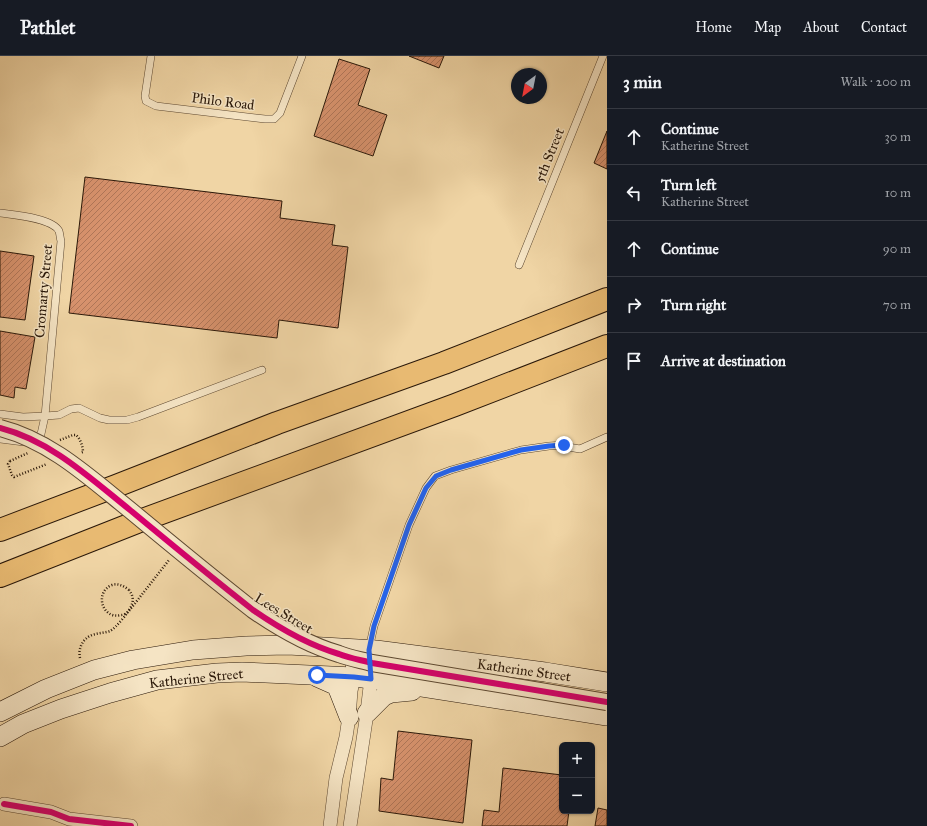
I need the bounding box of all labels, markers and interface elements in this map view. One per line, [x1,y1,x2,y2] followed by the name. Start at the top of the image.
[20,16,76,39] text: Pathlet
[695,19,732,36] text: Home
[754,19,781,36] text: Map
[803,19,839,36] text: About
[861,19,907,36] text: Contact
[511,68,547,104] north arrow
[623,72,662,93] text: 3 min
[841,74,911,90] text: Walk · 200 m
[190,89,255,114] street label: Philo Road
[661,120,719,138] text: Continue
[531,126,568,185] street label: 5th Street
[623,126,645,148] icon: ahead
[885,129,911,145] text: 30 m
[661,138,749,154] text: Katherine Street
[661,176,717,194] text: Turn left
[623,182,645,204] icon: left
[885,185,911,201] text: 10 m
[661,194,749,210] text: Katherine Street
[623,238,645,260] icon: ahead
[661,240,719,258] text: Continue
[883,241,911,257] text: 90 m
[31,243,56,339] street label: Cromarty Street
[623,294,645,316] icon: right
[661,296,726,314] text: Turn right
[883,297,911,313] text: 70 m
[623,350,645,372] icon: arrive
[661,352,786,370] text: Arrive at destination
[555,436,573,454] route end
[252,589,316,637] street label: Lees Street
[476,655,572,686] street label: Katherine Street
[148,665,244,692] street label: Katherine Street
[308,666,326,684] route start
[559,742,595,814] map controls
[559,742,595,778] button: +
[559,778,595,814] button: −

